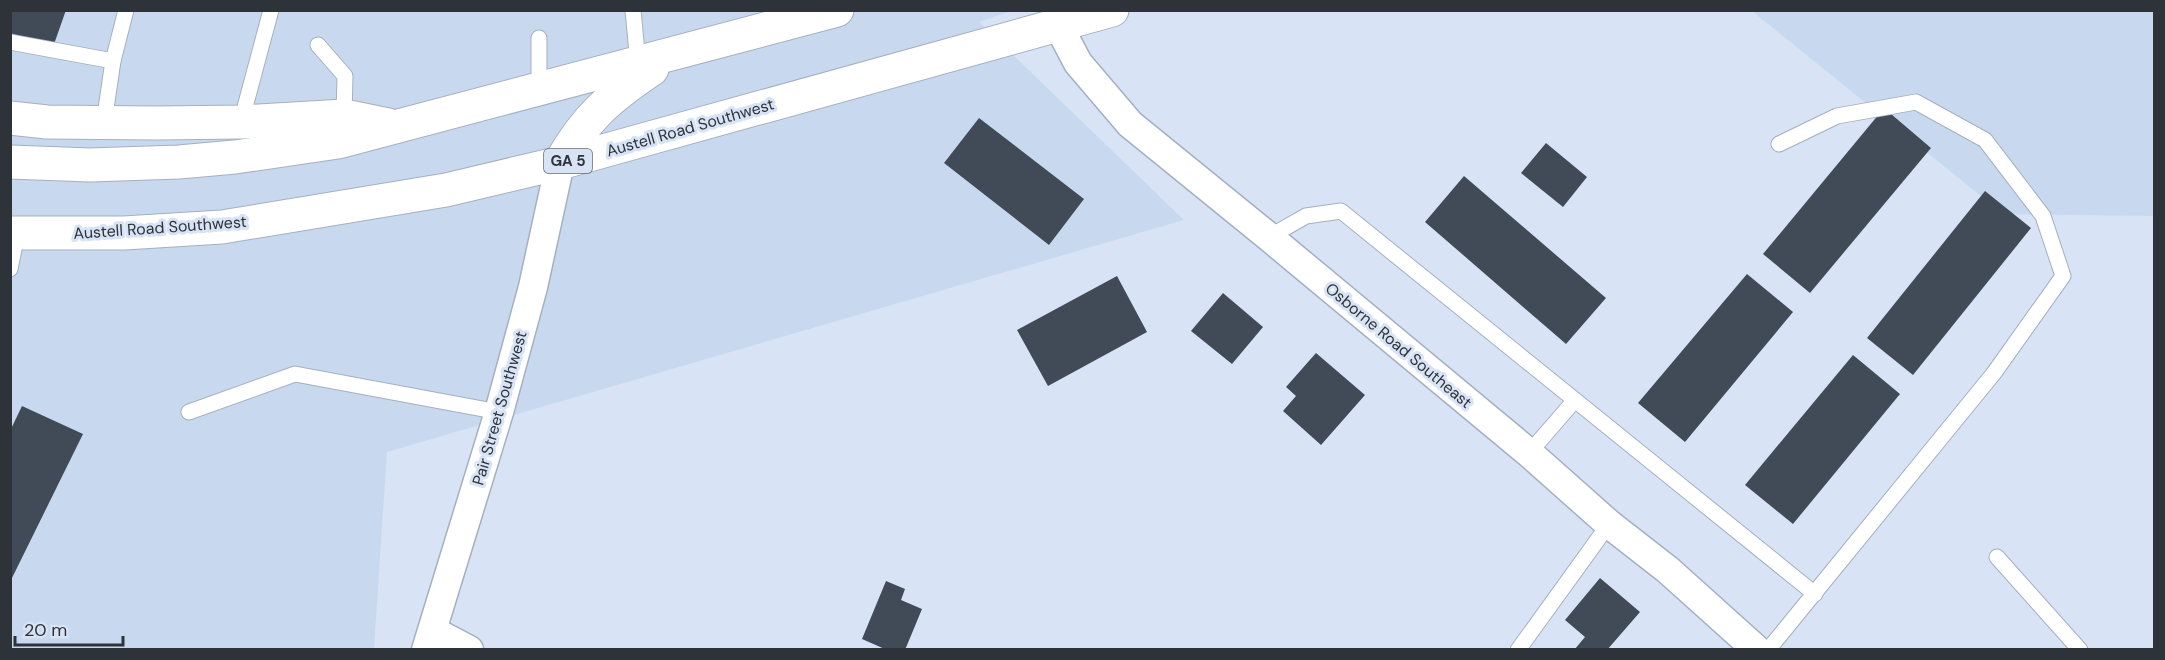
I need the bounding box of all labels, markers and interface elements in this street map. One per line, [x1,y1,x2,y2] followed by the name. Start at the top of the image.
[604,93,777,162] street label: Austell Road Southwest
[544,149,592,173] road number: GA 5
[73,211,247,244] street label: Austell Road Southwest
[1321,278,1476,413] street label: Osborne Road Southeast
[467,329,532,488] street label: Pair Street Southwest
[15,609,123,647] scale bar
[24,618,67,642] text: 20 m

